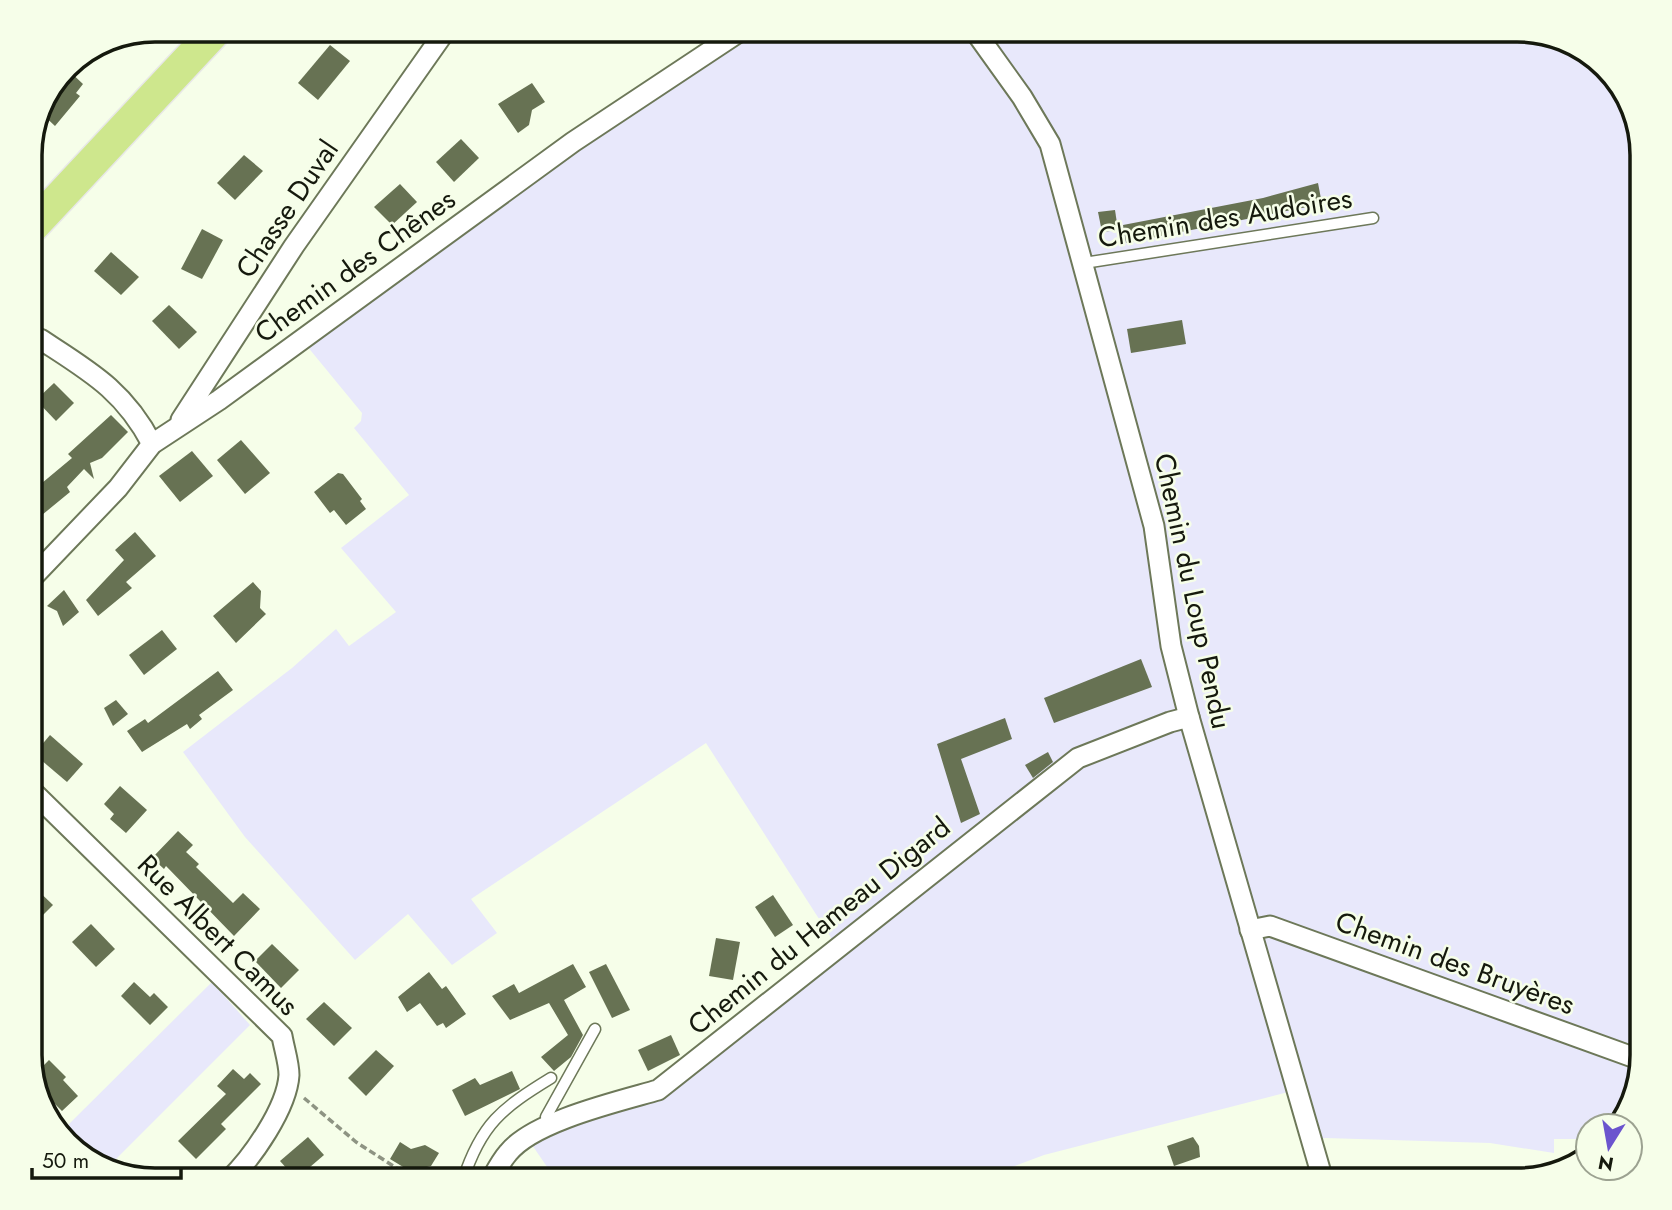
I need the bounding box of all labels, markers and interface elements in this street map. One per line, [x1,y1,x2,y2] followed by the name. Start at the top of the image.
[226,132,348,286] street label: Chasse Duval
[1095,178,1355,258] street label: Chemin des Audoires
[246,179,464,353] street label: Chemin des Chênes
[1144,449,1242,733] street label: Chemin du Loup Pendu
[679,807,959,1045] street label: Chemin du Hameau Digard
[128,845,308,1025] street label: Rue Albert Camus
[1330,901,1580,1025] street label: Chemin des Bruyères
[1574,1112,1644,1182] north arrow
[32,1136,180,1180] scale bar
[42,1146,89,1176] text: 50 m
[1596,1149,1616,1178] text: N

